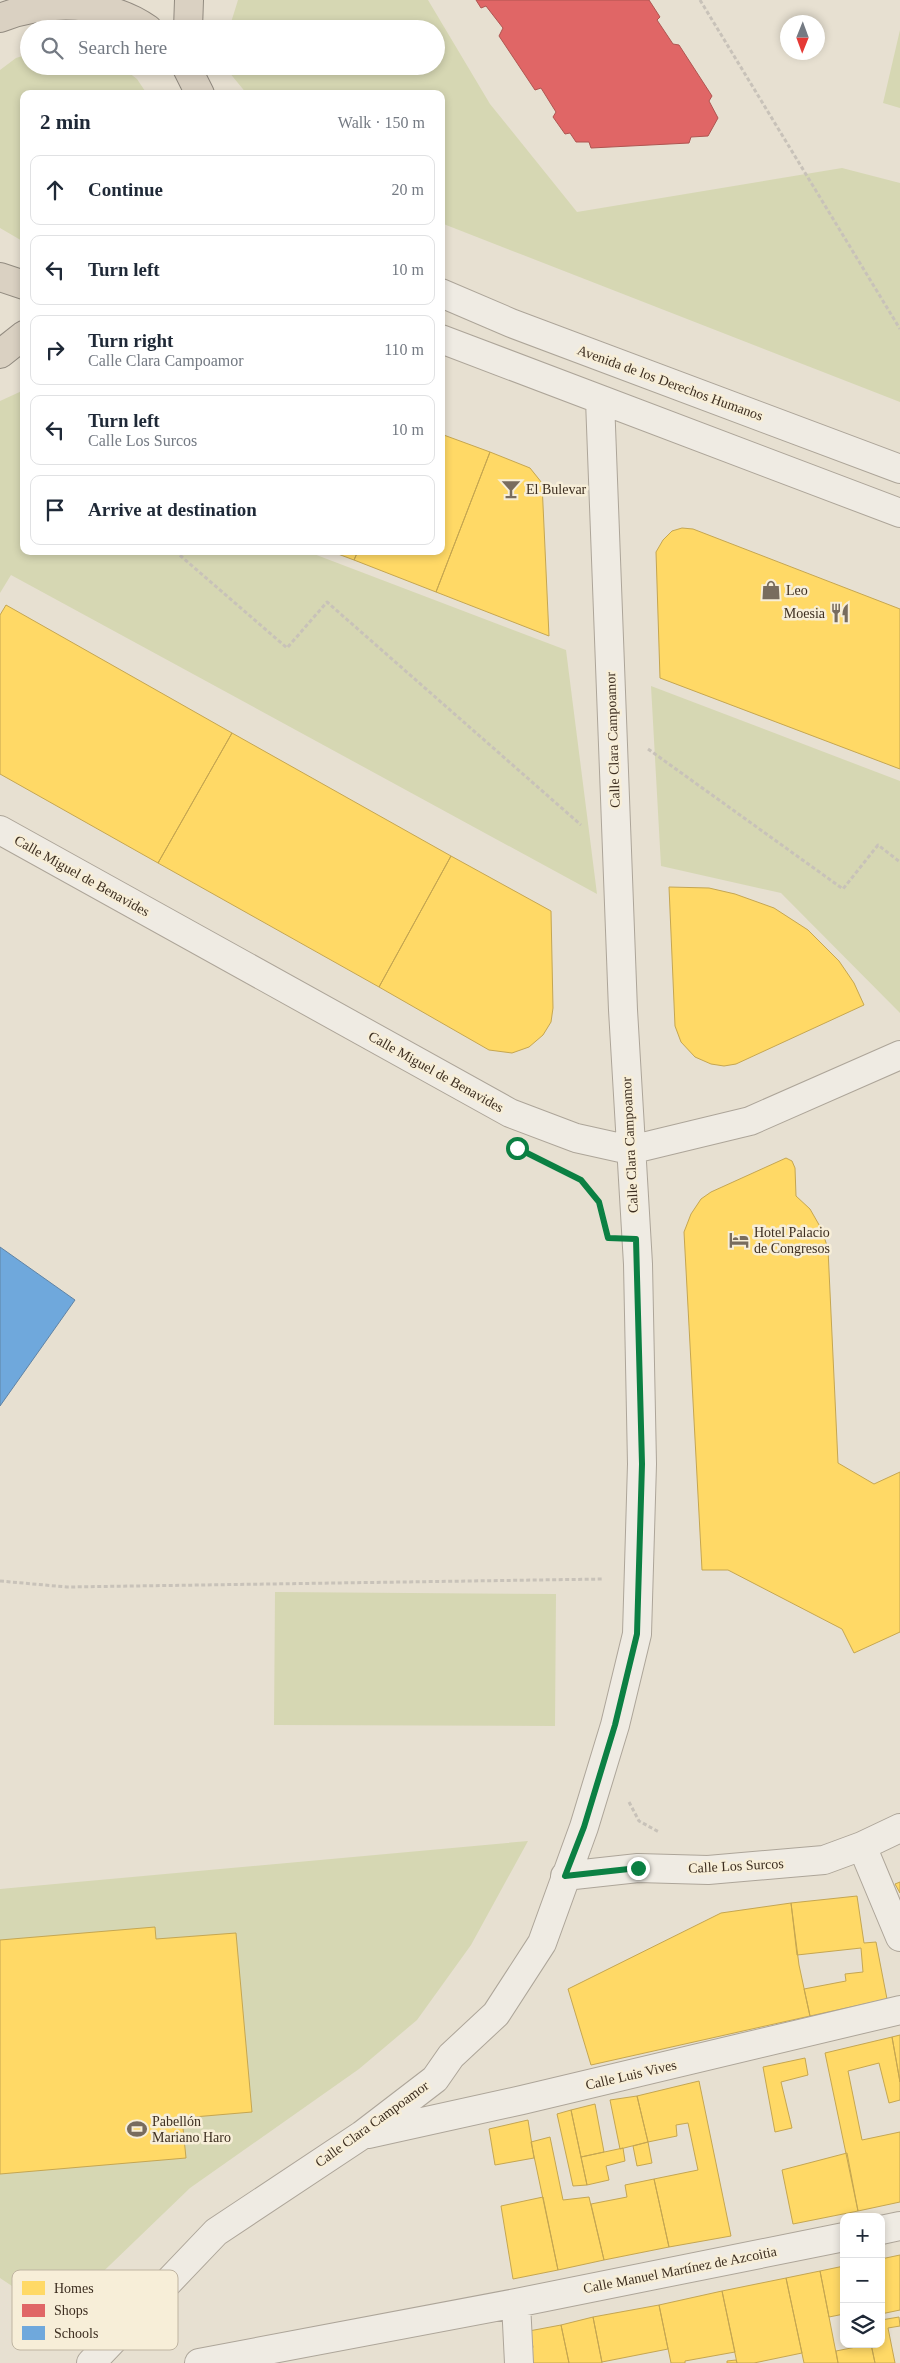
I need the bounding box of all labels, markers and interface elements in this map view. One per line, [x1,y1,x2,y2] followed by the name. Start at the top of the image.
[780,15,825,60] north arrow
[20,20,445,75] search box
[38,34,66,62] icon: search
[78,37,167,58] text: Search here
[40,110,91,134] text: 2 min
[338,114,425,131] text: Walk · 150 m
[41,176,69,204] icon: ahead
[88,179,163,200] text: Continue
[392,181,424,198] text: 20 m
[41,256,69,284] icon: left
[88,259,160,280] text: Turn left
[392,261,424,278] text: 10 m
[88,330,173,351] text: Turn right
[41,336,69,364] icon: right
[384,341,424,358] text: 110 m
[575,342,765,424] street label: Avenida de los Derechos Humanos
[88,352,244,369] text: Calle Clara Campoamor
[88,410,160,431] text: Turn left
[41,416,69,444] icon: left
[392,421,424,438] text: 10 m
[88,432,197,449] text: Calle Los Surcos
[500,478,522,500] bar icon: El Bulevar
[526,482,587,497] place label: El Bulevar
[41,496,69,524] icon: arrive
[88,499,257,520] text: Arrive at destination
[760,579,782,601] shop icon: Leo
[786,583,808,598] place label: Leo
[829,602,851,624] restaurant icon: Moesia
[784,606,826,621] place label: Moesia
[603,671,623,808] street label: Calle Clara Campoamor
[12,833,152,919] street label: Calle Miguel de Benavides
[366,1029,506,1115] street label: Calle Miguel de Benavides
[619,1076,641,1213] street label: Calle Clara Campoamor
[506,1137,529,1160] route start
[754,1225,830,1256] place label: Hotel Palacio de Congresos
[728,1229,750,1251] hotel icon: Hotel Palacio de Congresos
[688,1856,784,1876] street label: Calle Los Surcos
[627,1857,650,1880] route end
[584,2057,678,2093] street label: Calle Luis Vives
[313,2078,432,2170] street label: Calle Clara Campoamor
[152,2114,231,2145] place label: Pabellón Mariano Haro
[126,2118,148,2140] sports icon: Pabellón Mariano Haro
[840,2213,885,2348] map controls
[840,2213,885,2258] button: +
[582,2244,779,2296] street label: Calle Manuel Martínez de Azcoitia
[840,2258,885,2303] button: −
[12,2270,178,2350] legend
[54,2281,94,2296] text: Homes
[54,2303,88,2318] text: Shops
[840,2303,885,2348] button: layers
[54,2326,98,2341] text: Schools

